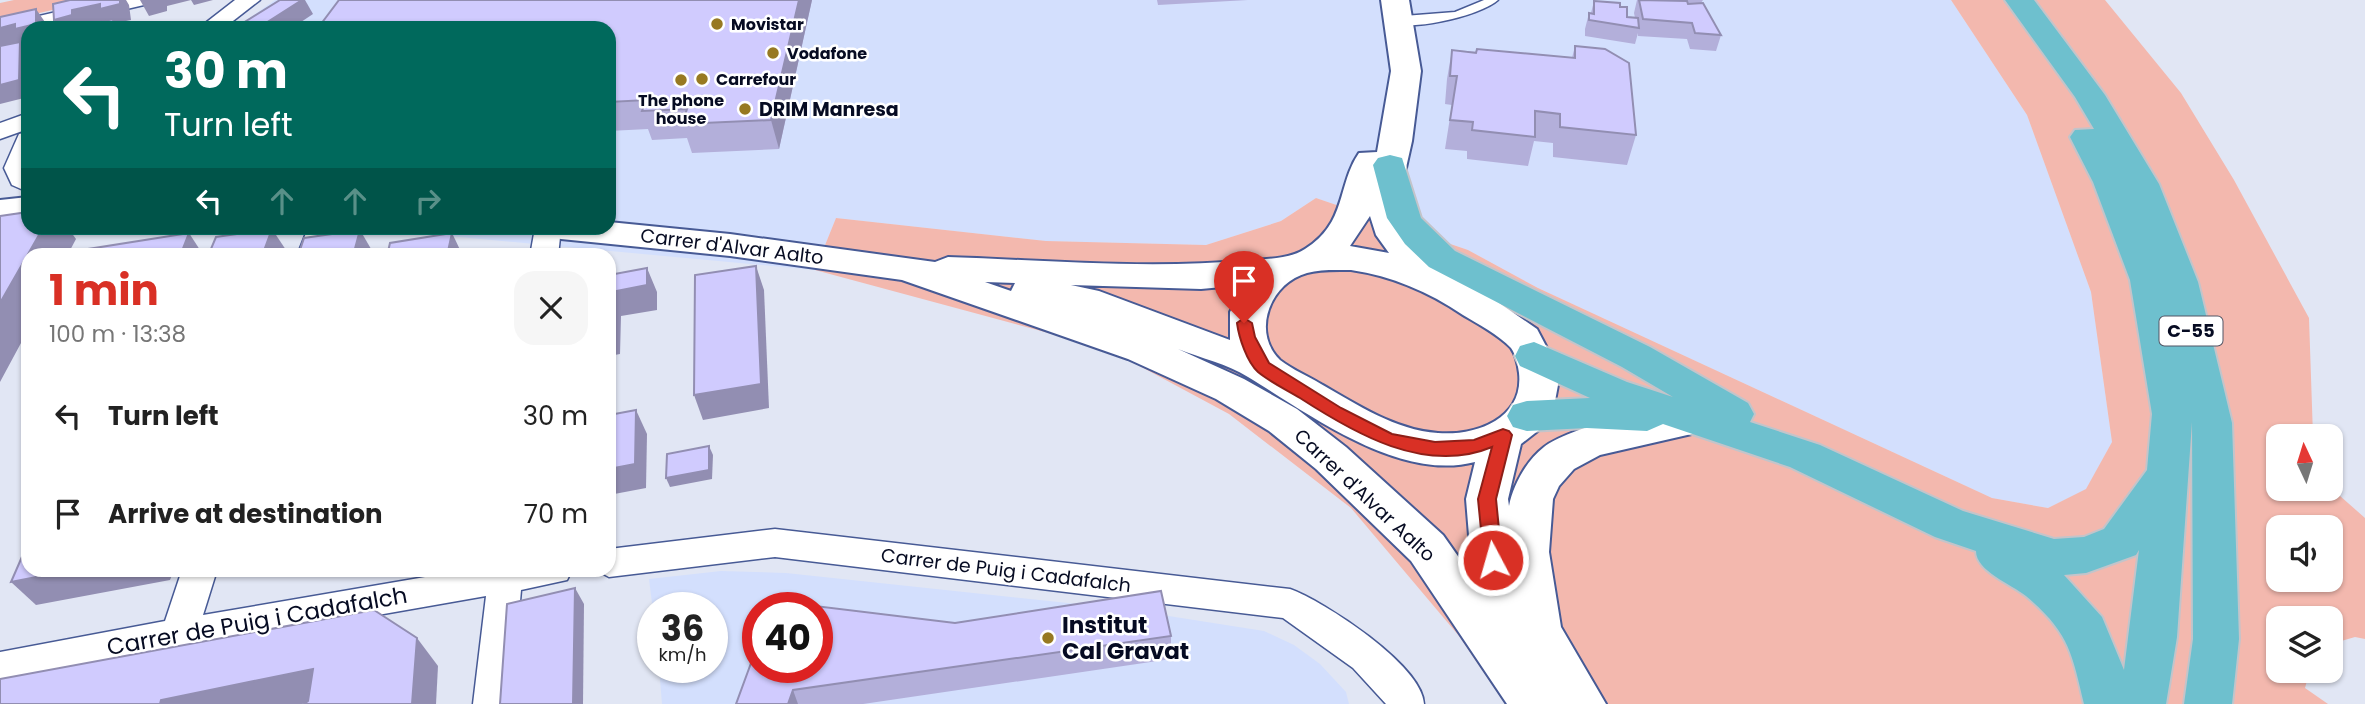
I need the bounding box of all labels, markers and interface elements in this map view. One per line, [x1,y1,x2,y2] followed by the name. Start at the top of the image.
[731,13,804,36] place label: Movistar
[709,16,725,32] marker: Movistar
[164,37,288,105] text: 30 m
[787,42,867,65] place label: Vodafone
[765,45,781,61] marker: Vodafone
[49,49,140,140] icon: left
[716,68,796,91] place label: Carrefour
[694,71,710,87] marker: Carrefour
[673,72,689,88] marker: The phone house
[638,89,724,130] place label: The phone house
[759,96,899,123] place label: DRIM Manresa
[737,101,753,117] marker: DRIM Manresa
[164,102,293,147] text: Turn left
[190,182,228,220] icon: left
[263,182,301,220] icon: ahead
[336,182,374,220] icon: ahead
[409,182,447,220] icon: right
[639,222,825,271] street label: Carrer d'Alvar Aalto
[1214,251,1274,323] pin
[49,261,159,320] text: 1 min
[1225,262,1263,300] icon: arrive
[514,271,588,345] button: close
[2160,316,2222,346] road number: C-55
[49,318,186,350] text: 100 m · 13:38
[49,397,87,435] icon: left
[108,398,219,434] text: Turn left
[523,398,588,434] text: 30 m
[1288,423,1441,568] street label: Carrer d'Alvar Aalto
[2266,424,2343,500] north arrow
[2266,424,2343,683] map controls
[49,495,87,533] icon: arrive
[108,496,383,532] text: Arrive at destination
[524,496,588,532] text: 70 m
[2266,515,2343,592] button: sound
[1456,523,1530,597] position arrow
[879,542,1132,599] street label: Carrer de Puig i Cadafalch
[104,579,410,663] street label: Carrer de Puig i Cadafalch
[742,592,833,683] speed limit sign: 40
[661,604,704,653] text: 36
[2266,606,2343,683] button: layers
[1062,609,1189,667] place label: Institut Cal Gravat
[1040,630,1056,646] marker: Institut Cal Gravat
[659,642,706,667] text: km/h

